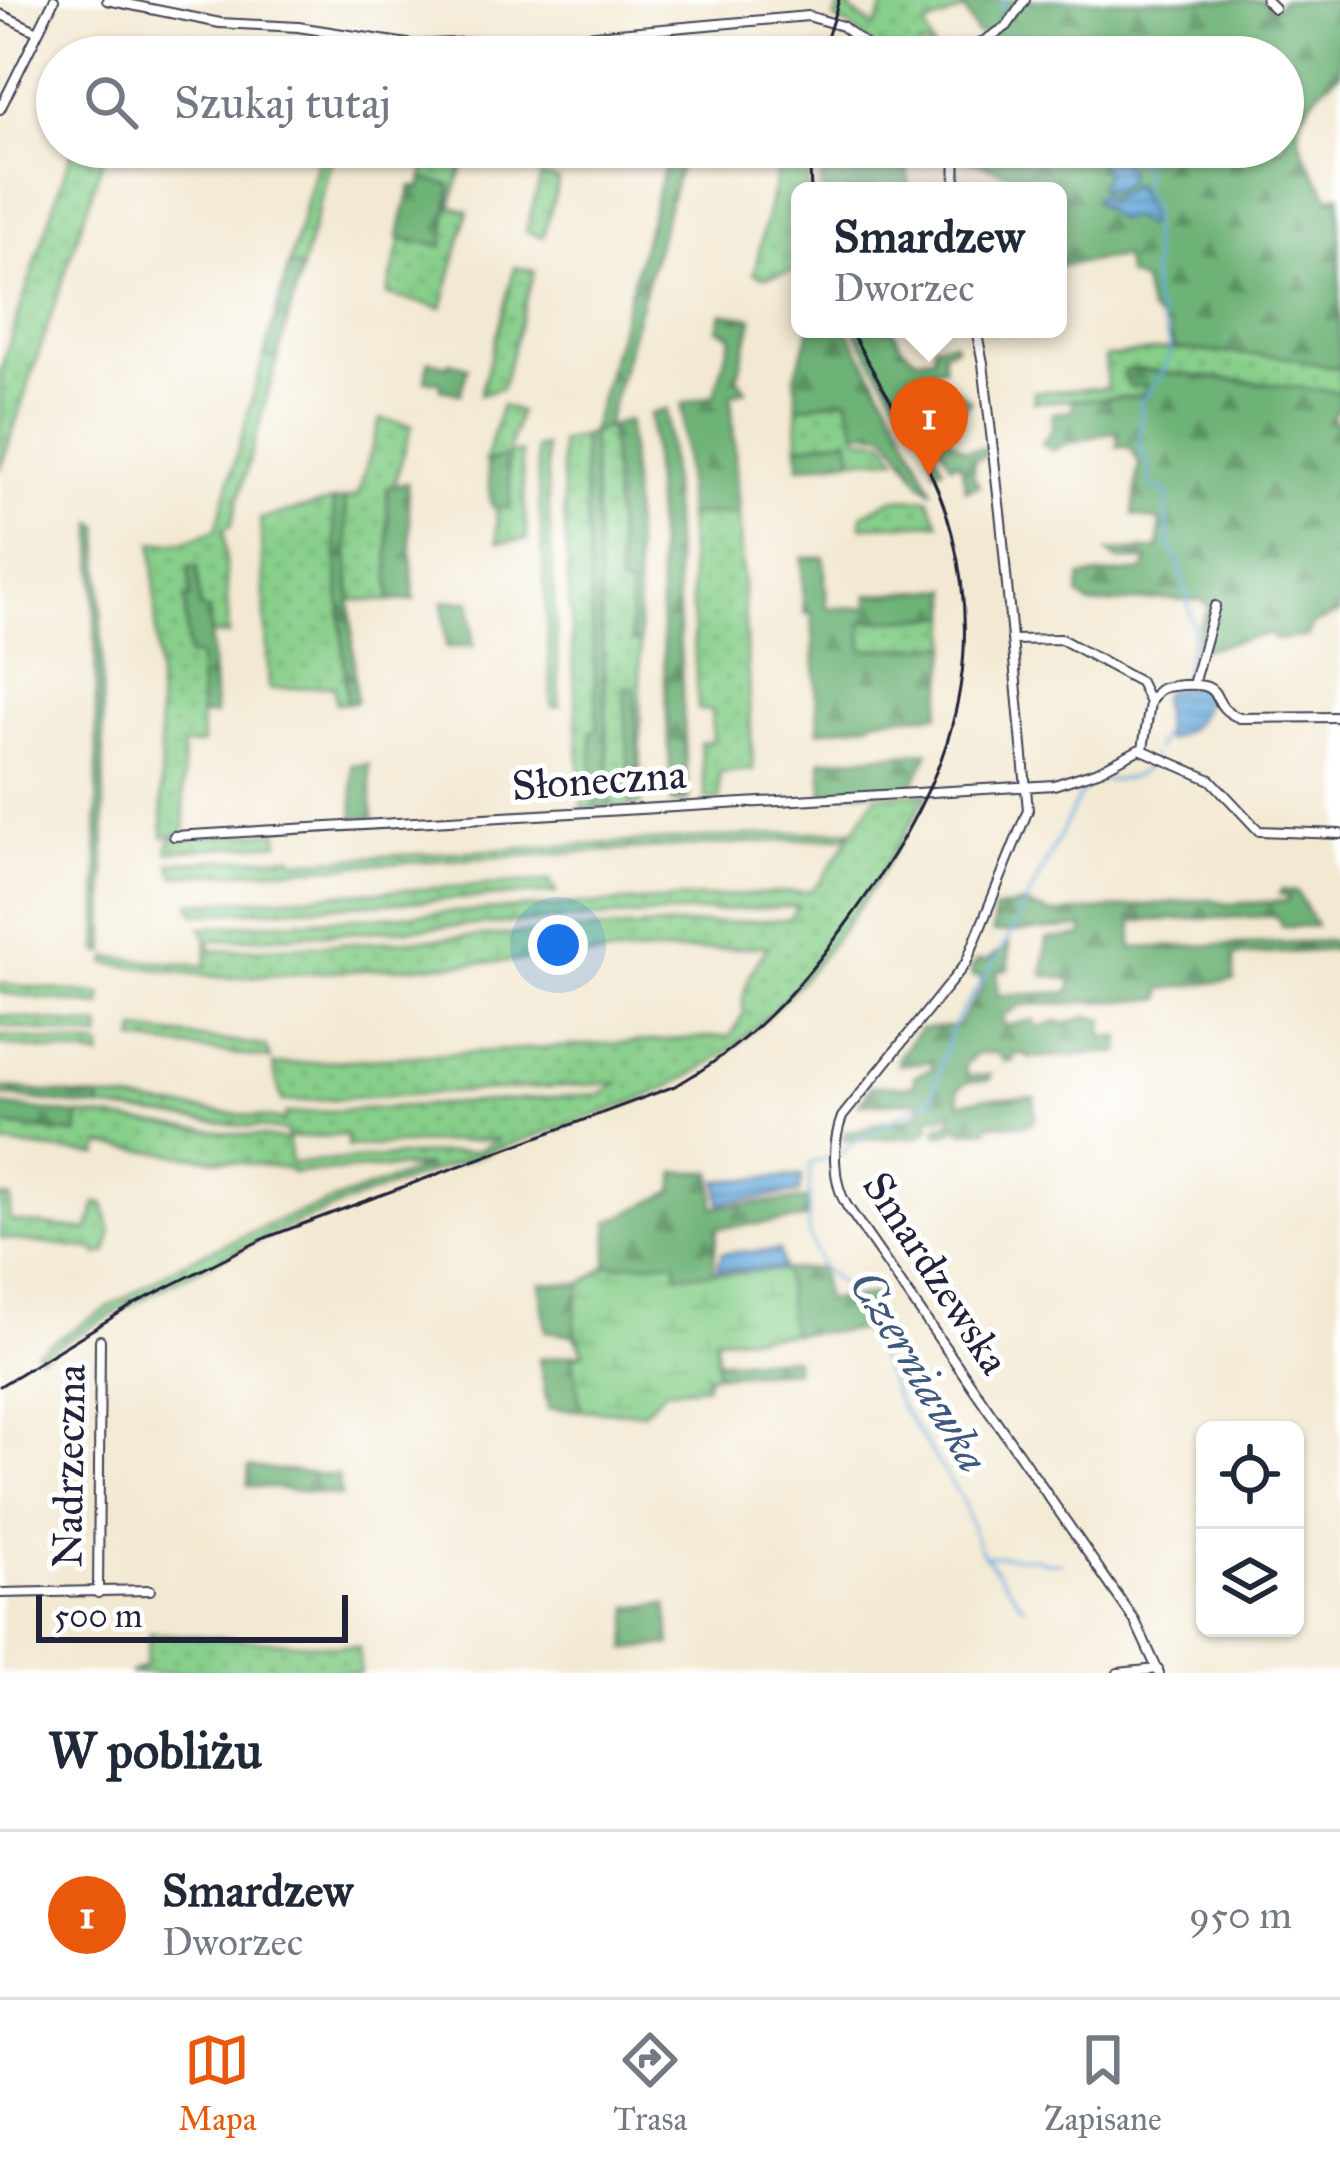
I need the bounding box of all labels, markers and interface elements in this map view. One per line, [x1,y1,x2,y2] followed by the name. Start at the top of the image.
[36,36,1304,168] search box
[78,69,144,135] icon: search
[174,75,391,130] text: Szukaj tutaj
[791,182,1067,338] popup
[834,209,1025,264] text: Smardzew
[834,264,975,312] text: Dworzec
[890,377,968,476] pin: 1
[510,748,688,812] street label: Słoneczna
[528,915,588,975] your location
[851,1162,1021,1384] street label: Smardzewska
[838,1260,1002,1482] water label: Czerniawka
[41,1363,97,1568] street label: Nadrzeczna
[1196,1421,1304,1637] map controls
[1196,1421,1304,1529] button: locate
[1196,1529,1304,1637] button: layers
[36,1589,348,1642] scale bar
[54,1596,143,1636] text: 500 m
[48,1720,262,1782] text: W pobliżu
[162,1863,353,1918] text: Smardzew
[79,1891,95,1939] text: 1
[1189,1891,1292,1939] text: 950 m
[162,1918,303,1966] text: Dworzec
[178,2027,257,2139] tab: Mapa
[613,2027,687,2139] tab: Trasa
[1044,2027,1162,2139] tab: Zapisane

